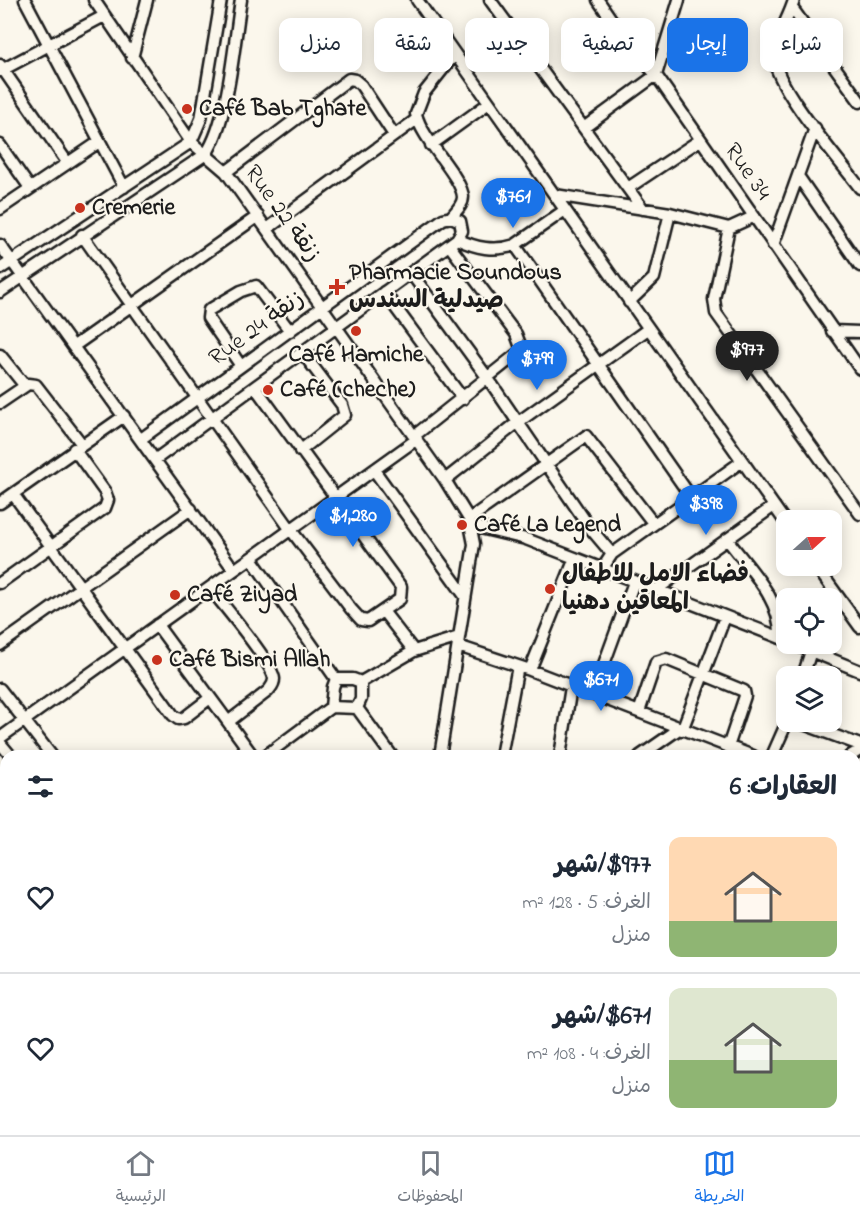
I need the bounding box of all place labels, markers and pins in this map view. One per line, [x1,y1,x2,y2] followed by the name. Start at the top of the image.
[199,92,367,128] place label: Café Bab Tghate
[180,102,194,116] marker: Café Bab Tghate
[477,178,549,229] pin: $761
[92,191,177,226] place label: Cremerie
[73,201,87,215] marker: Cremerie
[349,256,562,319] place label: Pharmacie Soundous صيدلية السندس
[330,280,344,294] marker: Pharmacie Soundous صيدلية السندس
[349,324,363,338] marker: Café Hamiche
[711,331,783,382] pin: $977
[288,338,425,373] place label: Café Hamiche
[501,340,573,391] pin: $799
[280,373,415,408] place label: Café (cheche)
[261,383,275,397] marker: Café (cheche)
[670,485,742,536] pin: $398
[304,497,402,548] pin: $1,280
[474,508,621,544] place label: Café La Legend
[455,518,469,532] marker: Café La Legend
[562,558,749,621] place label: فضاء الامل للاطفال المعاقين دهنيا
[187,578,298,614] place label: Café Ziyad
[543,582,557,596] marker: فضاء الامل للاطفال المعاقين دهنيا
[168,588,182,602] marker: Café Ziyad
[169,643,330,678] place label: Café Bismi Allah
[150,653,164,667] marker: Café Bismi Allah
[565,661,637,712] pin: $671

